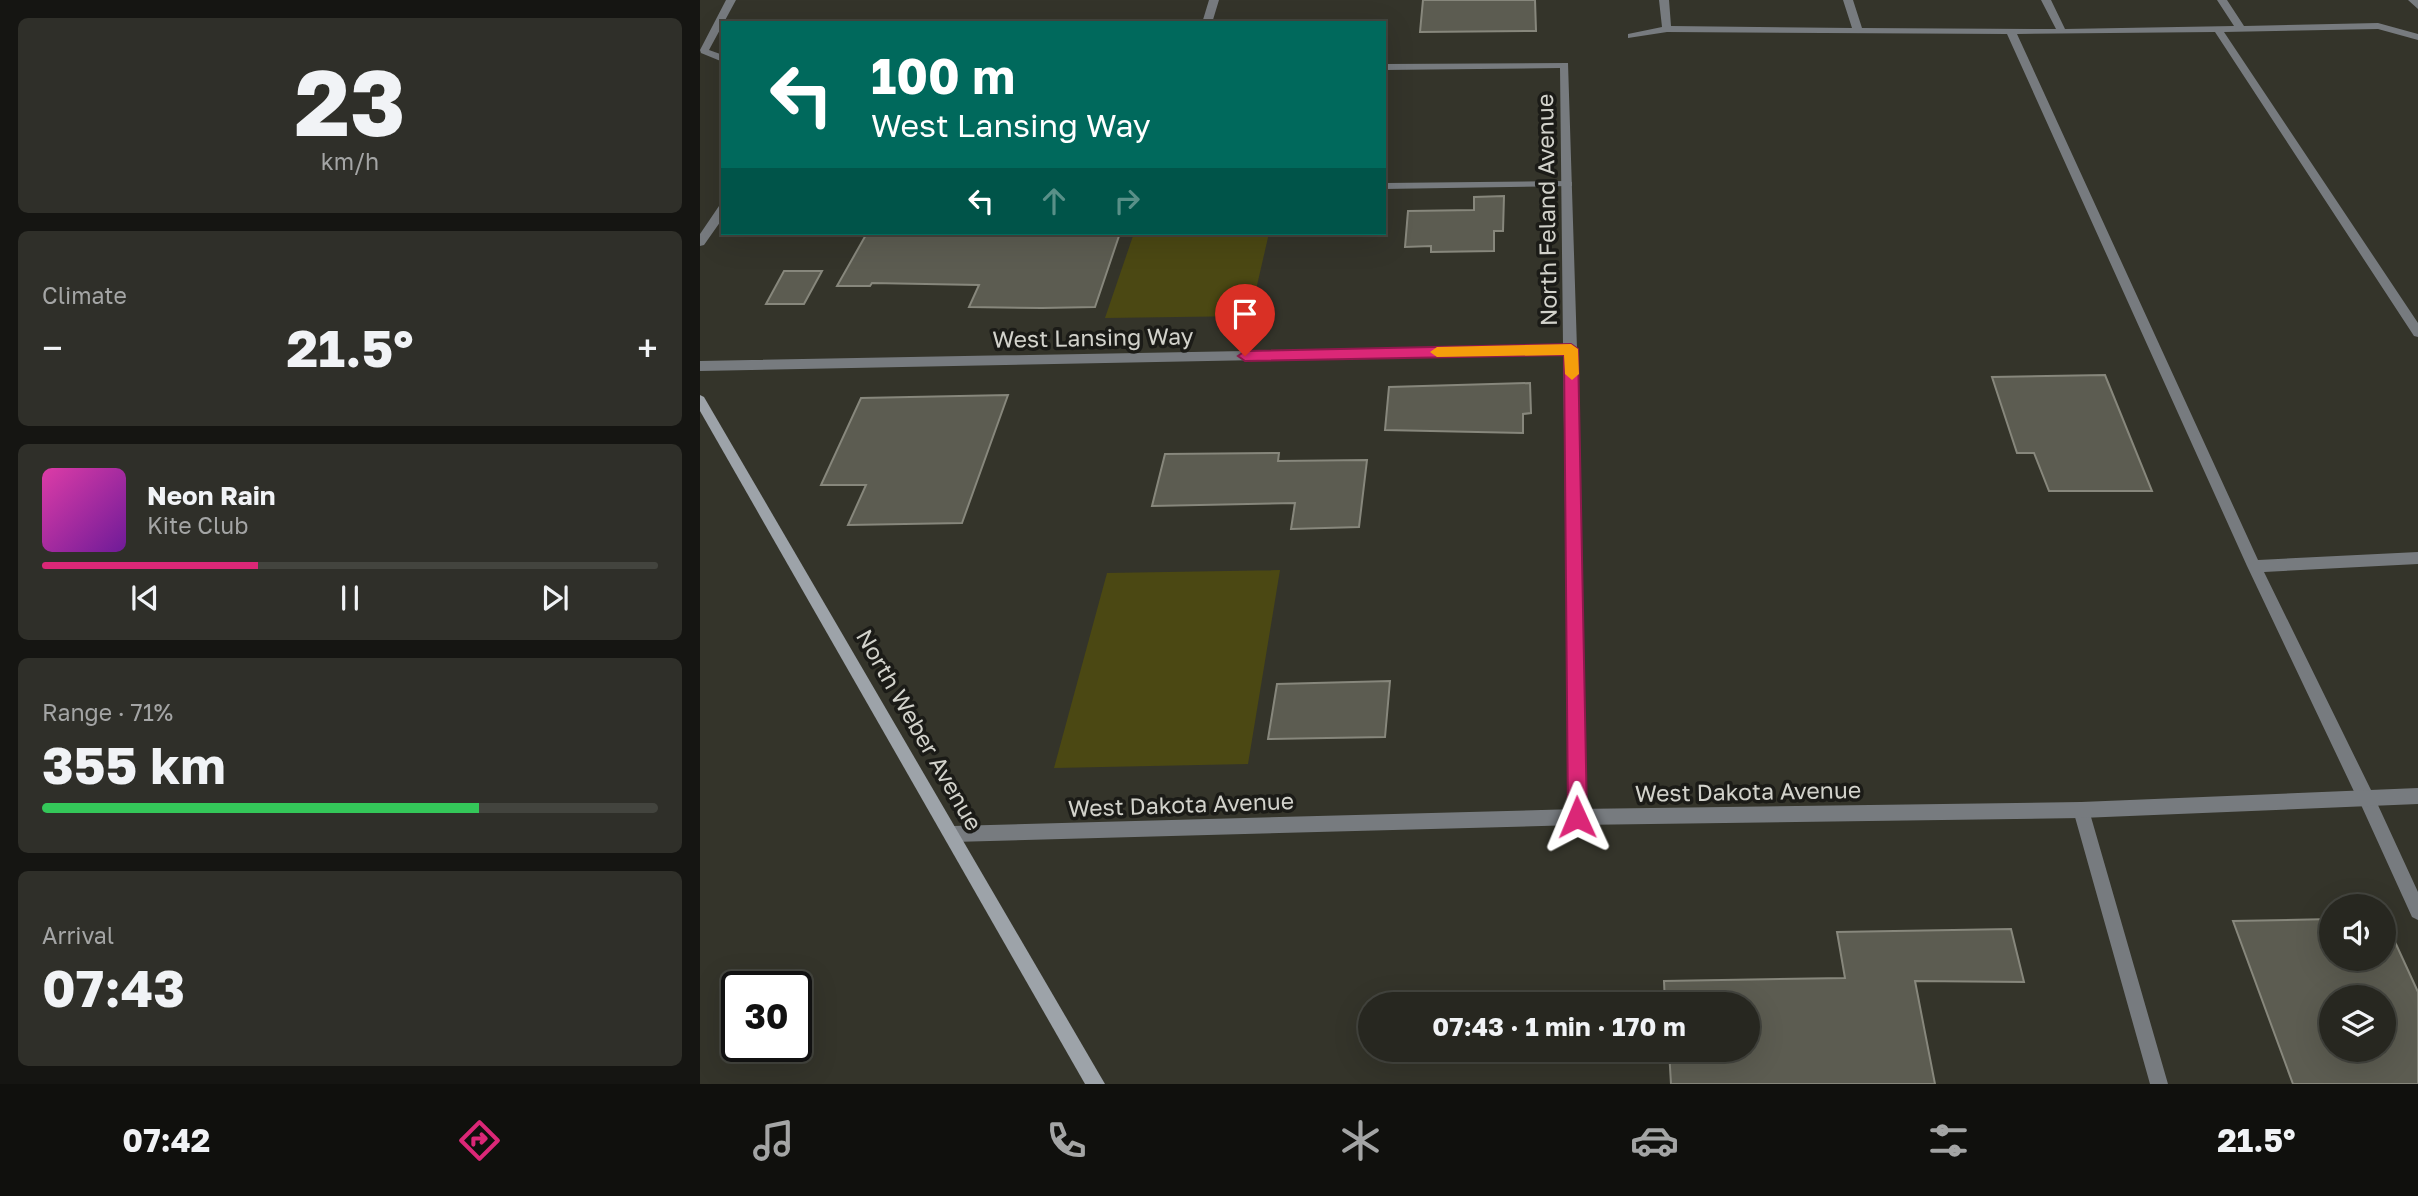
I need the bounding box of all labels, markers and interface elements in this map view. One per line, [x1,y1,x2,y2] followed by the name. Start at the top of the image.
[871,46,1015,105] text: 100 m
[294,47,406,156] text: 23
[756,49,847,140] icon: left
[1530,94,1562,326] street label: North Feland Avenue
[871,106,1151,144] text: West Lansing Way
[321,147,379,175] text: km/h
[962,182,1000,220] icon: left
[1035,182,1073,220] icon: ahead
[1108,182,1146,220] icon: right
[42,281,127,309] text: Climate
[1215,284,1275,356] pin
[1226,295,1264,333] icon: arrive
[286,316,414,378] text: 21.5°
[992,321,1194,353] street label: West Lansing Way
[42,325,63,370] text: −
[637,325,658,370] text: +
[147,480,276,511] text: Neon Rain
[147,511,248,539] text: Kite Club
[126,579,164,617] icon: previous
[331,579,369,617] icon: pause
[536,579,574,617] icon: next
[851,624,989,835] street label: North Weber Avenue
[42,698,173,726] text: Range · 71%
[42,733,226,795] text: 355 km
[1635,775,1861,807] street label: West Dakota Avenue
[1540,780,1614,854] position arrow
[1067,786,1294,822] street label: West Dakota Avenue
[2319,894,2396,1062] map controls
[2319,894,2396,971] button: sound
[42,921,114,949] text: Arrival
[42,956,185,1018] text: 07:43
[721,971,812,1062] speed limit sign: 30
[2319,985,2396,1062] button: layers
[1432,1011,1686,1042] text: 07:43 · 1 min · 170 m
[455,1116,504,1165] icon: directions
[749,1116,798,1165] icon: music
[1042,1116,1091,1165] icon: phone
[1336,1116,1385,1165] icon: climate
[1630,1116,1679,1165] icon: car
[1924,1116,1973,1165] icon: filters
[122,1121,210,1159] text: 07:42
[2217,1121,2296,1159] text: 21.5°

